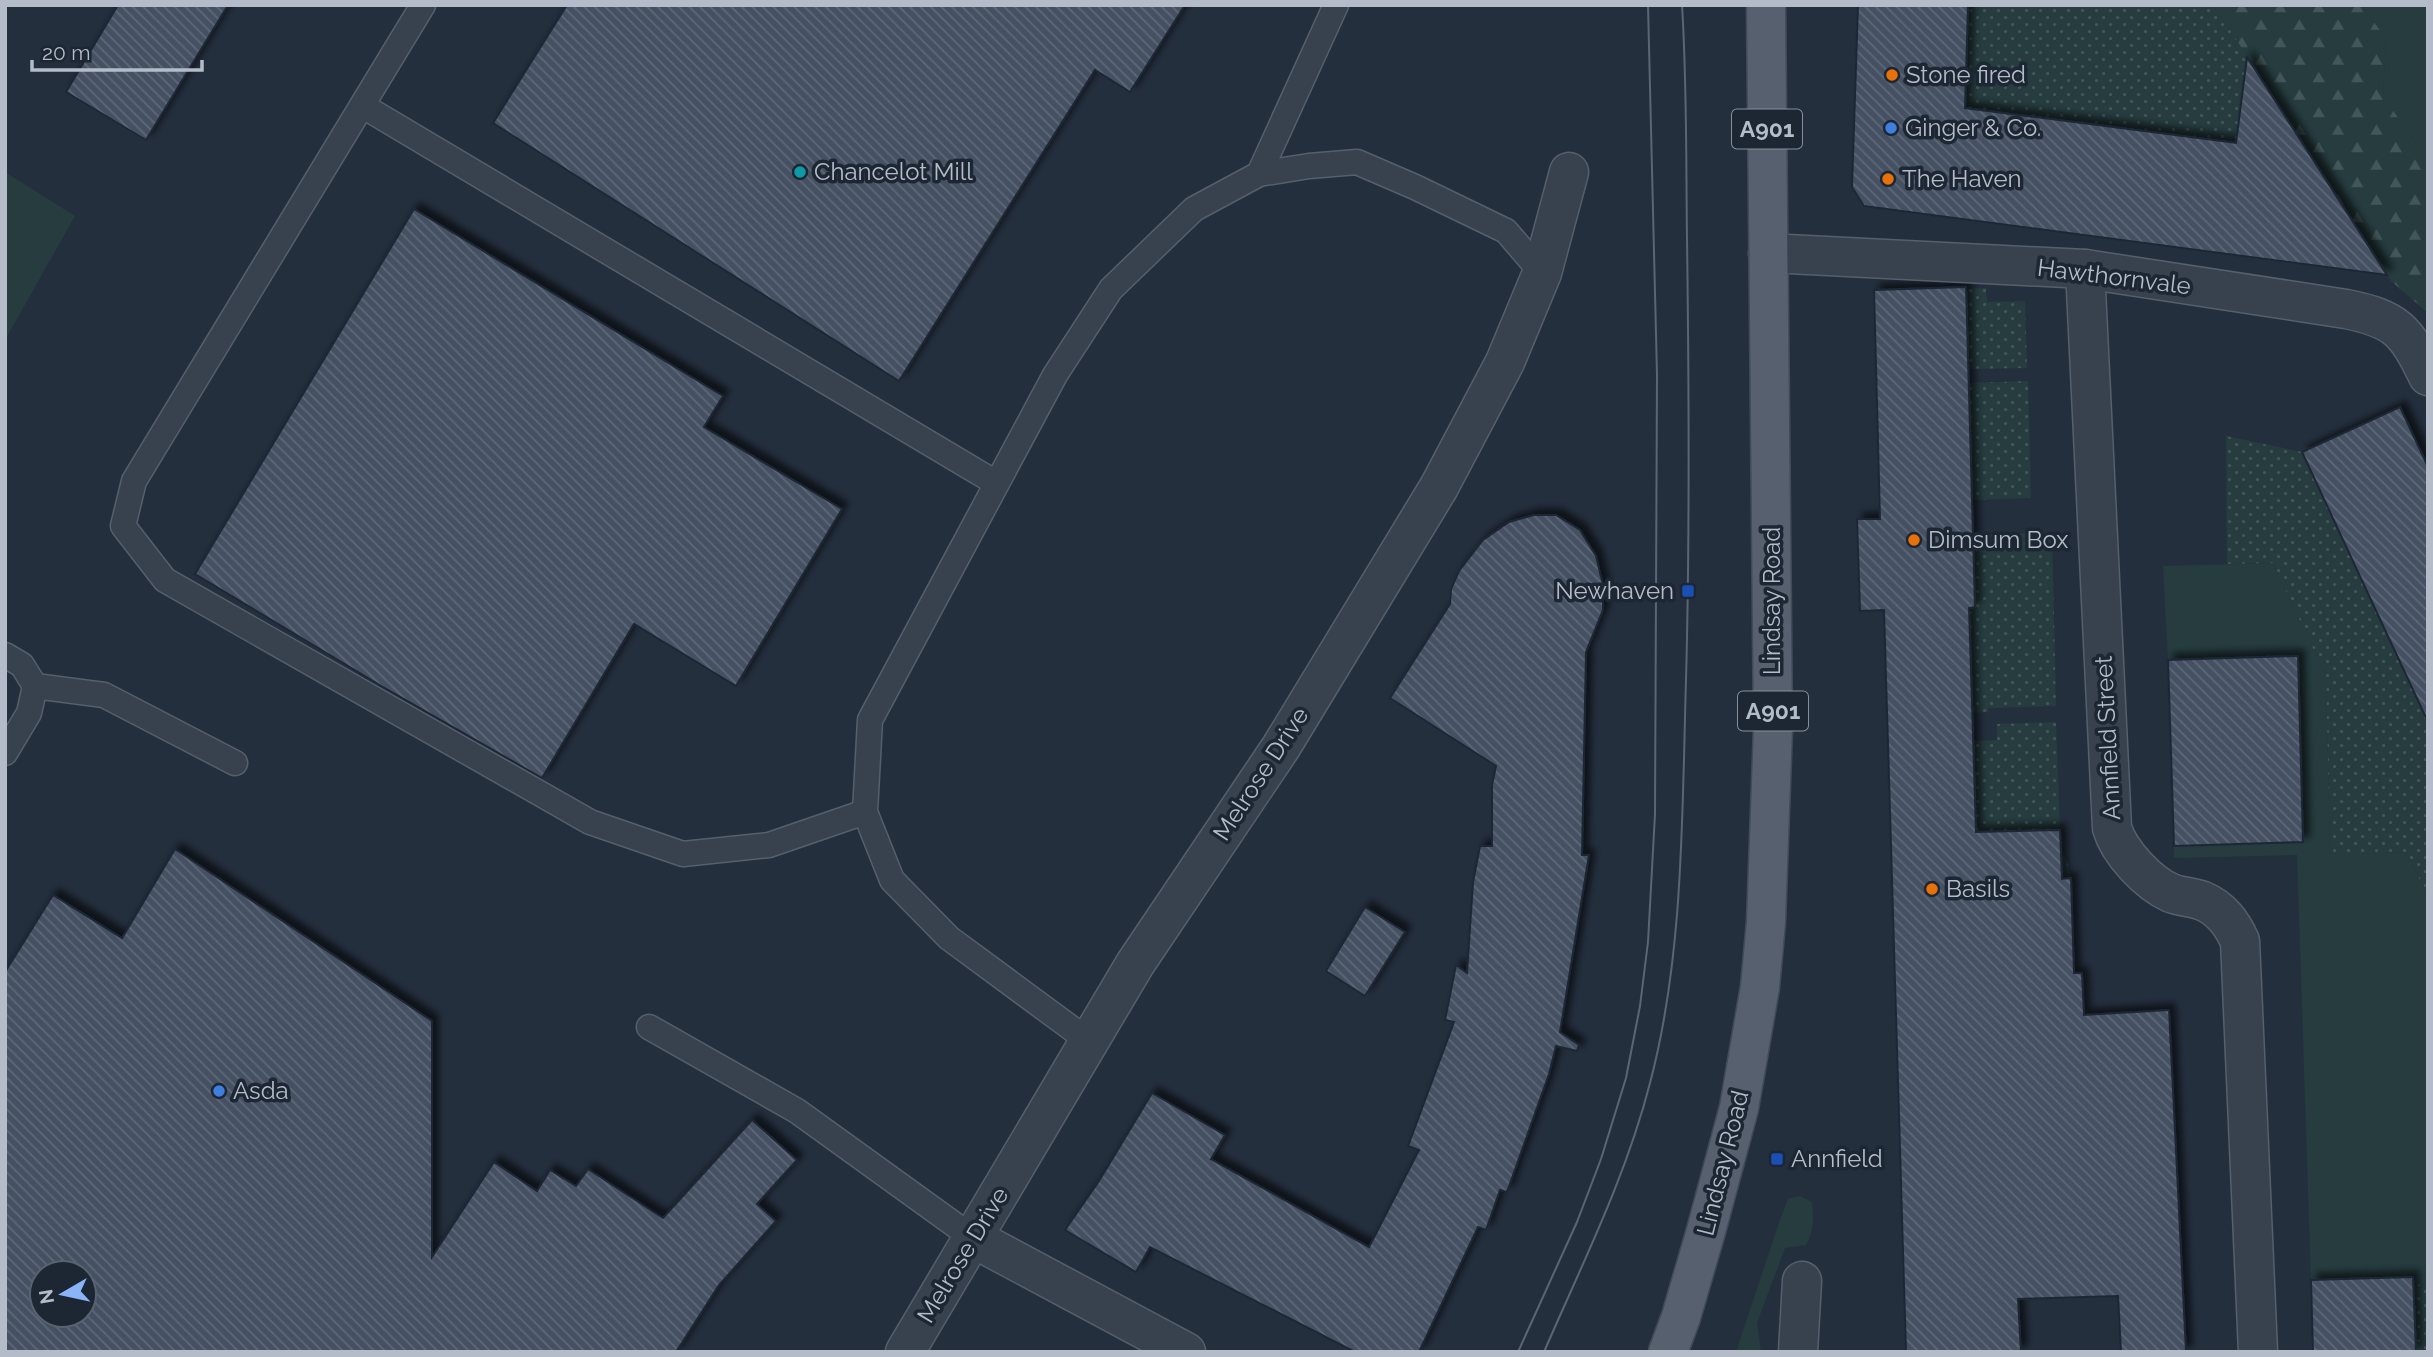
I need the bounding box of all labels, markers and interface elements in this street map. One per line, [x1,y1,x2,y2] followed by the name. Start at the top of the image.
[32,28,201,72] scale bar
[42,40,90,65] text: 20 m
[1906,60,2026,89] place label: Stone fired
[1884,67,1900,83] marker: Stone fired
[1732,110,1802,148] road number: A901
[1905,113,2041,142] place label: Ginger & Co.
[1883,120,1899,136] marker: Ginger & Co.
[814,157,973,186] place label: Chancelot Mill
[792,164,808,180] marker: Chancelot Mill
[1902,164,2022,193] place label: The Haven
[1880,171,1896,187] marker: The Haven
[2036,253,2192,300] street label: Hawthornvale
[1928,525,2068,554] place label: Dimsum Box
[1757,527,1786,675] street label: Lindsay Road
[1906,532,1922,548] marker: Dimsum Box
[1555,576,1674,605] place label: Newhaven
[1680,583,1696,599] marker: Newhaven
[2089,655,2126,821] street label: Annfield Street
[1738,692,1808,730] road number: A901
[1207,702,1314,846] street label: Melrose Drive
[1946,874,2010,903] place label: Basils
[1924,881,1940,897] marker: Basils
[233,1076,289,1105] place label: Asda
[211,1083,227,1099] marker: Asda
[1690,1087,1755,1238] street label: Lindsay Road
[1791,1144,1883,1173] place label: Annfield
[1769,1151,1785,1167] marker: Annfield
[911,1182,1014,1328] street label: Melrose Drive
[28,1259,98,1329] north arrow
[34,1288,58,1306] text: N

